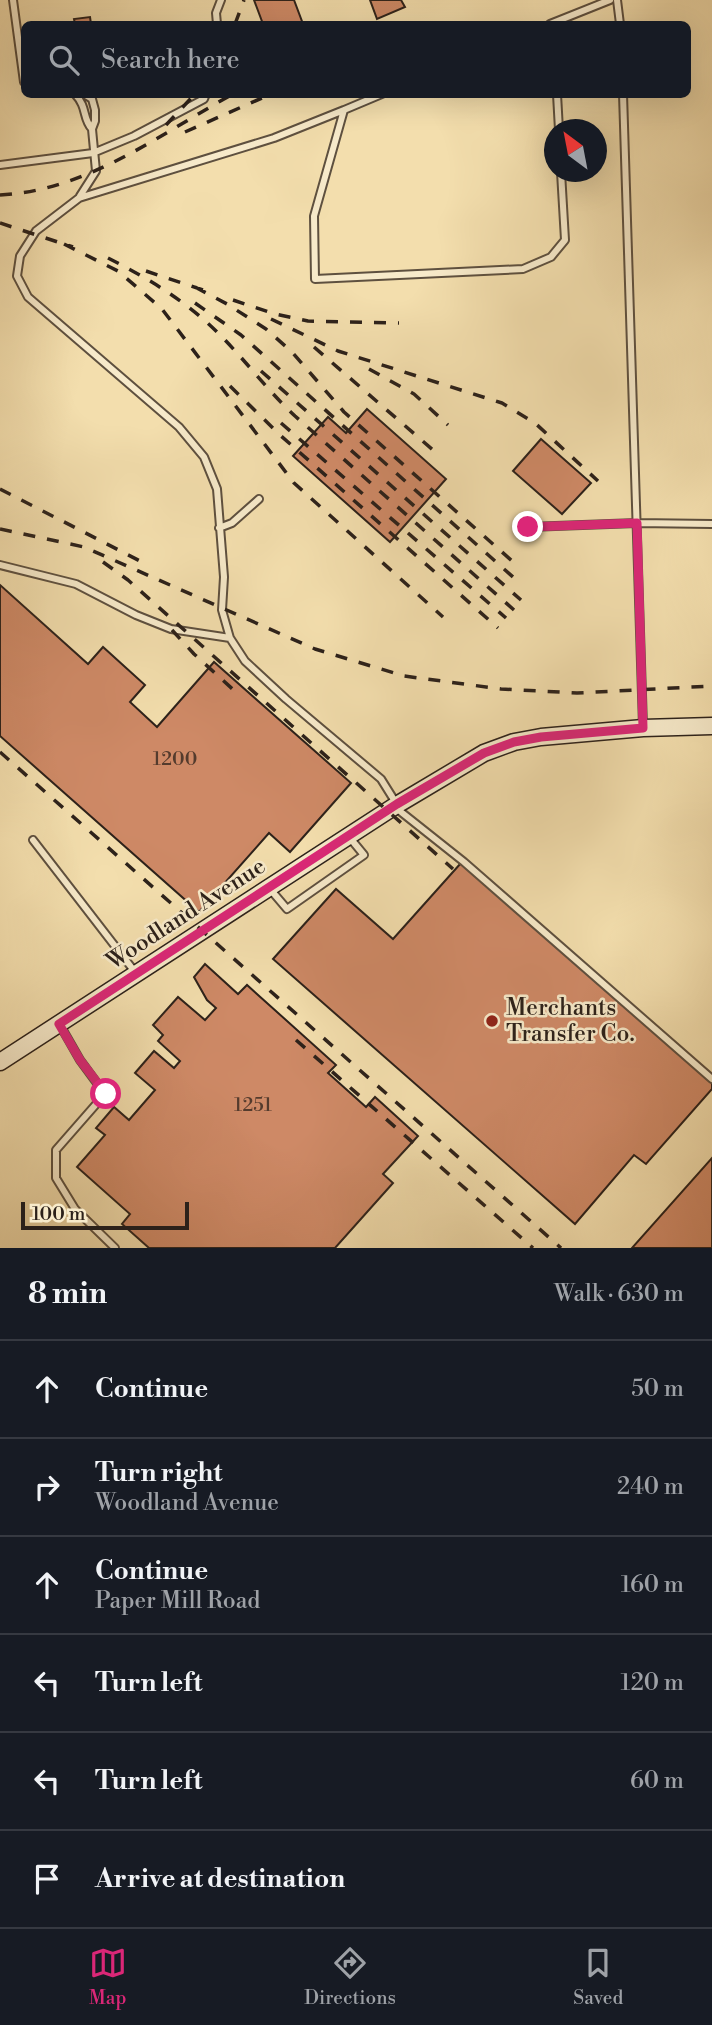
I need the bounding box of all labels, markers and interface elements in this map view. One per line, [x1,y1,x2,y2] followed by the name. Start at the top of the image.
[21,21,691,98] search box
[45,41,83,79] icon: search
[101,44,240,76] text: Search here
[544,119,607,182] north arrow
[512,511,543,542] route end
[153,747,197,771] house number: 1200
[100,852,271,976] street label: Woodland Avenue
[506,994,635,1048] place label: Merchants Transfer Co.
[484,1013,500,1029] marker: Merchants Transfer Co.
[90,1078,121,1109] route start
[234,1093,272,1117] house number: 1251
[21,1199,189,1231] scale bar
[32,1202,85,1226] text: 100 m
[28,1275,107,1313] text: 8 min
[554,1280,684,1308] text: Walk · 630 m
[28,1370,66,1408] icon: ahead
[95,1373,208,1405] text: Continue
[631,1375,684,1403] text: 50 m
[95,1457,223,1489] text: Turn right
[28,1468,66,1506] icon: right
[617,1473,684,1501] text: 240 m
[95,1489,279,1517] text: Woodland Avenue
[95,1555,208,1587] text: Continue
[28,1566,66,1604] icon: ahead
[621,1571,684,1599] text: 160 m
[95,1587,260,1615] text: Paper Mill Road
[28,1664,66,1702] icon: left
[95,1667,203,1699] text: Turn left
[620,1669,684,1697] text: 120 m
[28,1762,66,1800] icon: left
[95,1765,203,1797] text: Turn left
[630,1767,684,1795] text: 60 m
[28,1860,66,1898] icon: arrive
[95,1863,345,1895] text: Arrive at destination
[89,1944,127,2010] tab: Map
[304,1944,396,2010] tab: Directions
[573,1944,623,2010] tab: Saved

